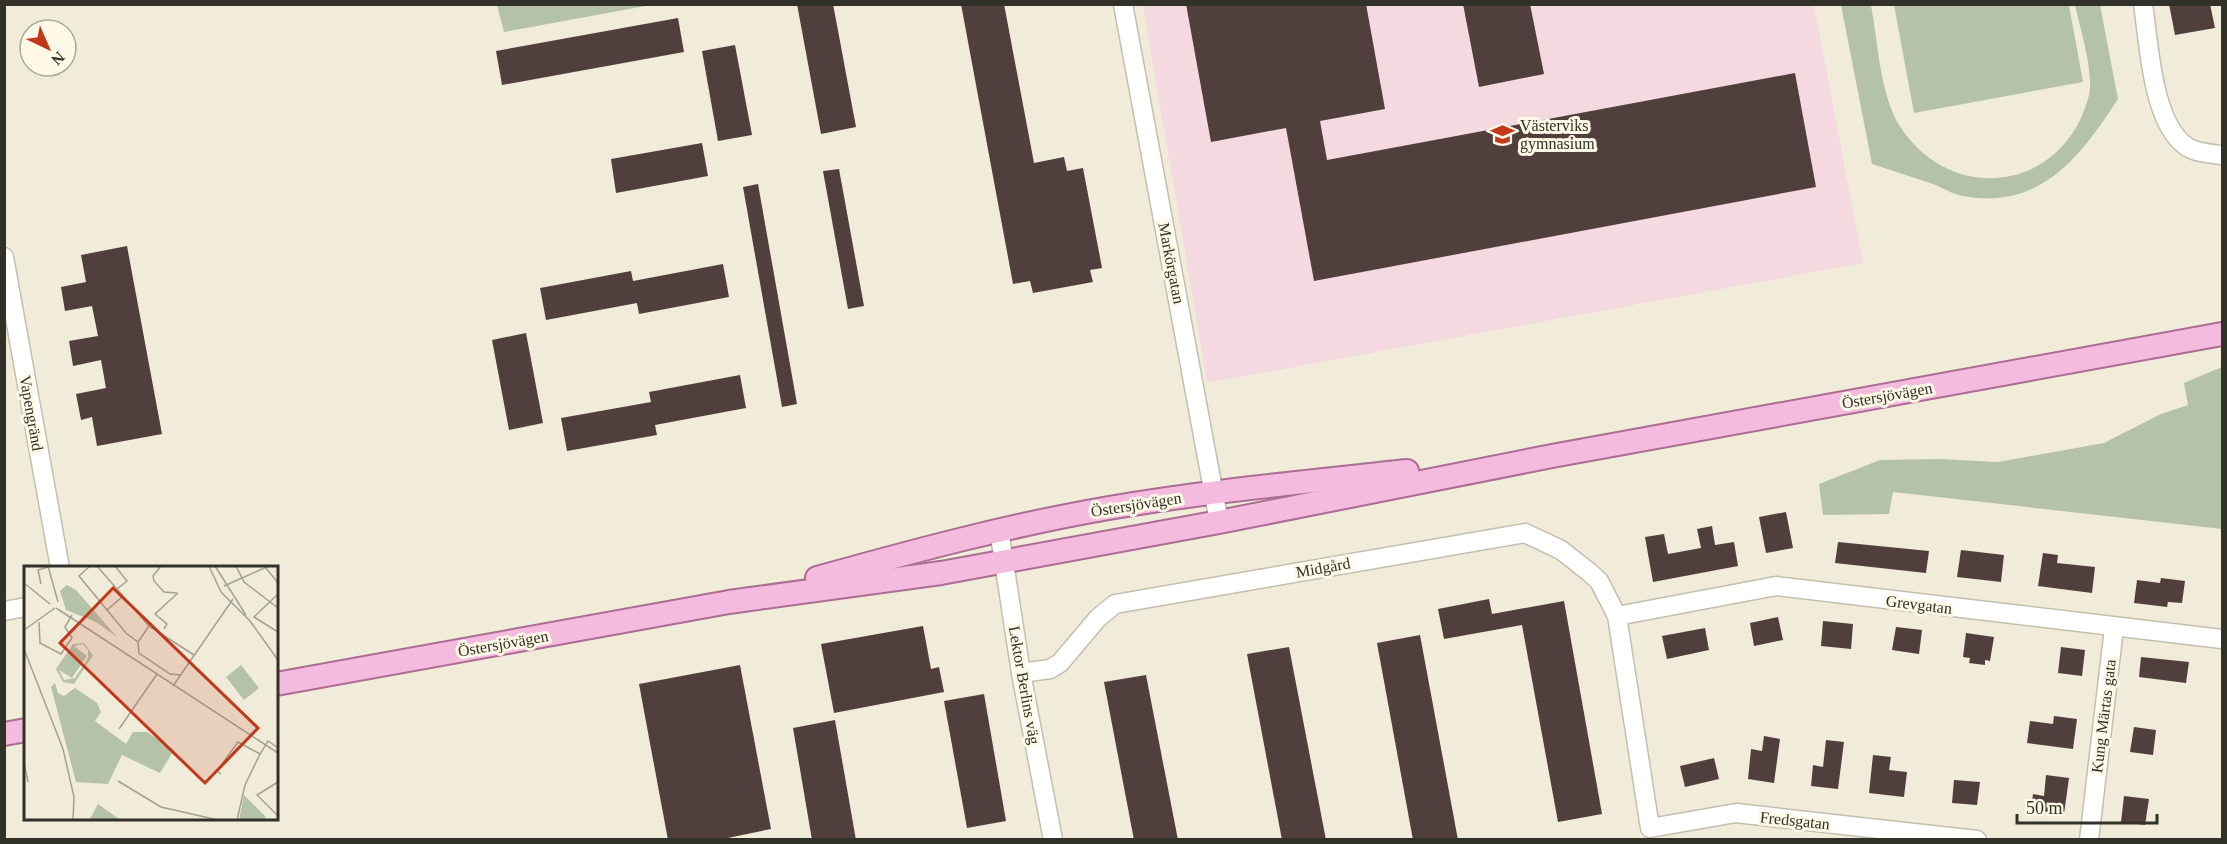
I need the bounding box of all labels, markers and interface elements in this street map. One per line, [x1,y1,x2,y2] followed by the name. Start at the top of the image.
[18,18,78,78] north arrow
[48,48,68,69] text: N
[1520,117,1595,153] place label: Västerviks gymnasium
[1489,121,1515,147] school or university icon: Västerviks gymnasium
[1154,221,1188,305] street label: Markörgatan
[16,374,47,452] street label: Vapengränd
[1841,379,1934,413] street label: Östersjövägen
[1090,489,1183,521] street label: Östersjövägen
[1294,554,1352,582] street label: Midgård
[24,566,278,820] inset map
[1885,592,1953,618] street label: Grevgatan
[1005,625,1043,746] street label: Lektor Berlins väg
[457,627,550,661] street label: Östersjövägen
[2088,658,2120,774] street label: Kung Märtas gata
[2017,787,2156,825] scale bar
[2026,798,2063,818] text: 50 m
[1759,808,1831,834] street label: Fredsgatan

